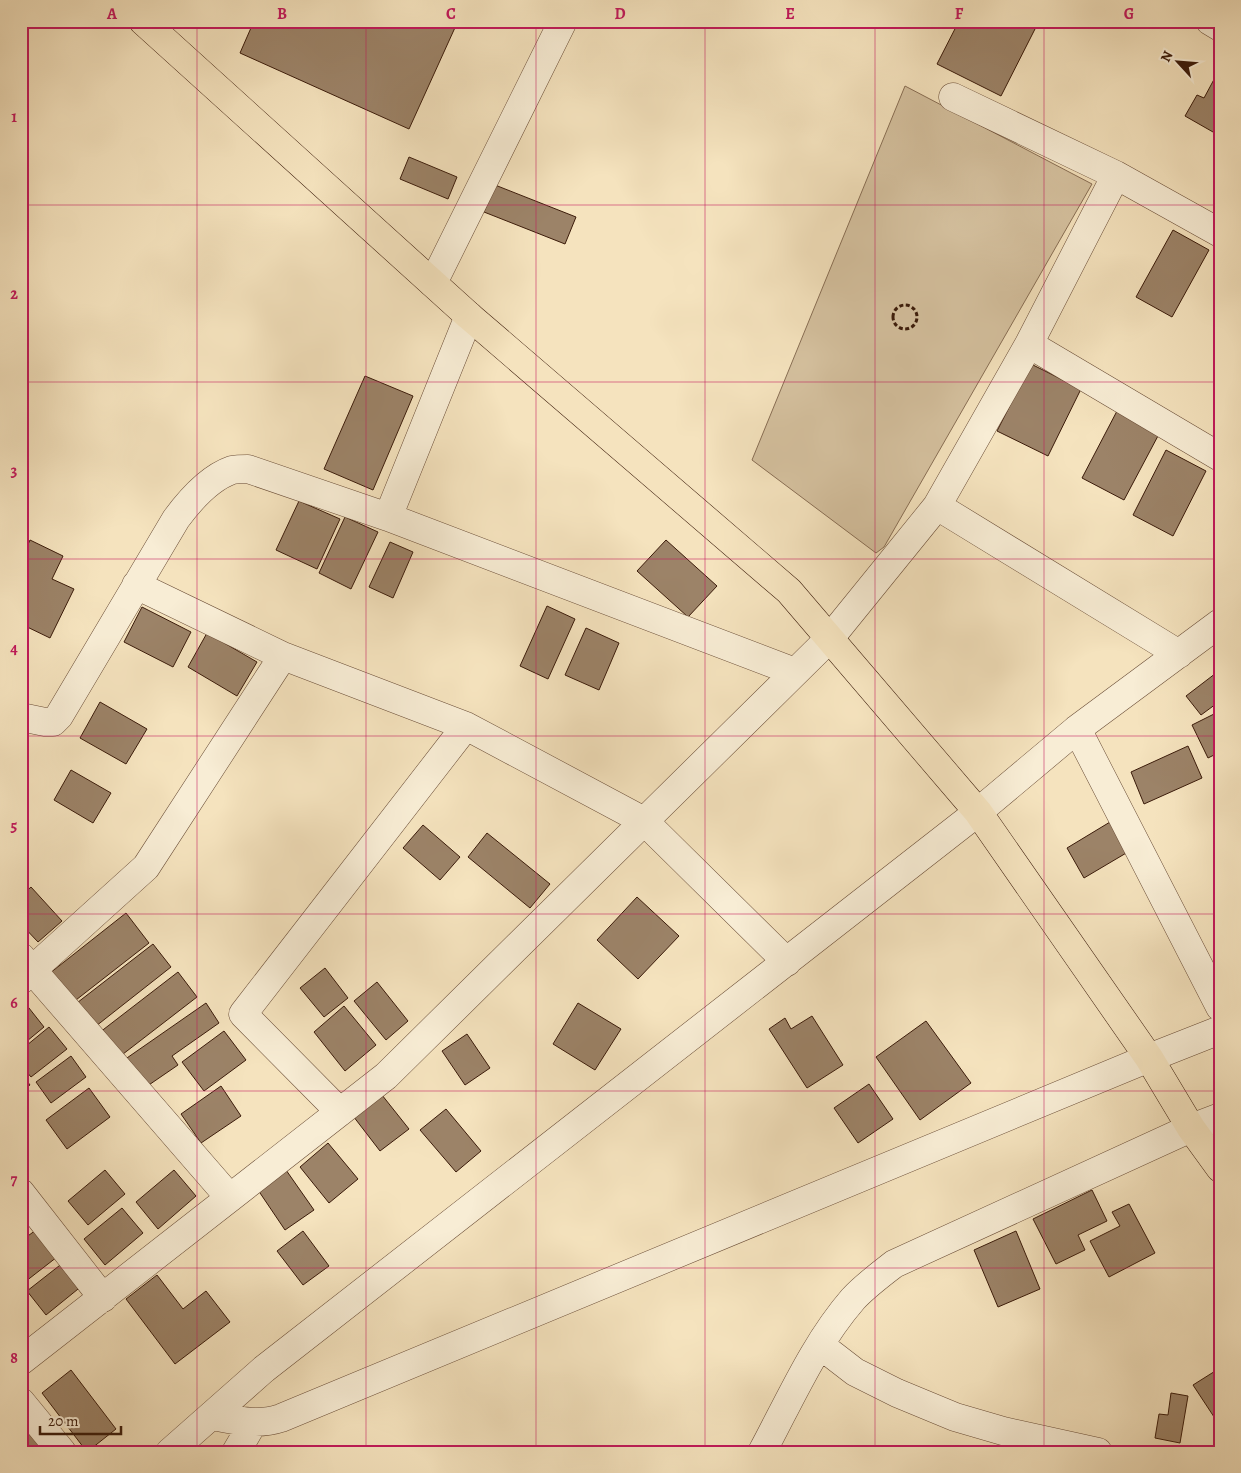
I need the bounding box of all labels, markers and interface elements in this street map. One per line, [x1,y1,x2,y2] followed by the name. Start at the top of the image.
[106,3,118,25] text: A
[277,3,287,25] text: B
[446,3,456,25] text: C
[614,3,626,25] text: D
[785,3,795,25] text: E
[955,3,964,25] text: F
[1124,3,1134,25] text: G
[1154,38,1204,88] north arrow
[1156,48,1178,65] text: N
[11,106,17,128] text: 1
[10,283,18,305] text: 2
[11,460,18,482] text: 3
[10,638,18,660] text: 4
[11,815,18,837] text: 5
[10,992,18,1014] text: 6
[11,1169,18,1191] text: 7
[10,1347,18,1369] text: 8
[40,1403,121,1435] scale bar
[48,1411,79,1431] text: 20 m

